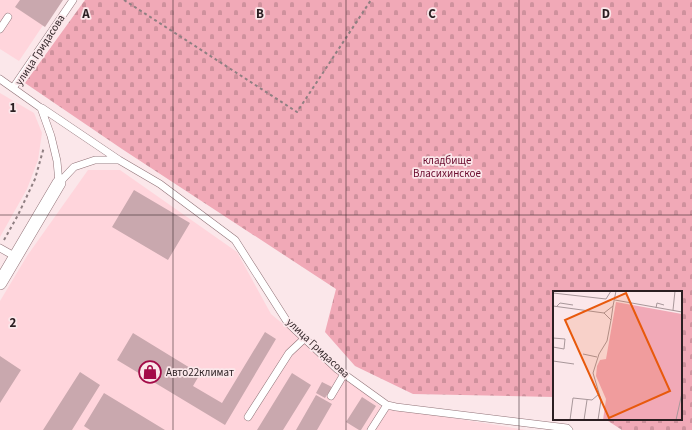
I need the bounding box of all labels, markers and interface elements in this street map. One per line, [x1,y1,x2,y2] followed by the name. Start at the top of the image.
[81,5,90,23] text: A
[256,5,264,23] text: B
[428,5,436,23] text: C
[602,5,610,23] text: D
[12,12,68,88] street label: улица Гридасова
[10,99,17,117] text: 1
[413,153,482,181] park label: кладбище Власихинское
[553,291,682,420] inset map
[10,314,17,332] text: 2
[283,315,353,381] street label: улица Гридасова
[137,359,163,385] shop icon: Авто22климат
[166,365,234,380] place label: Авто22климат

